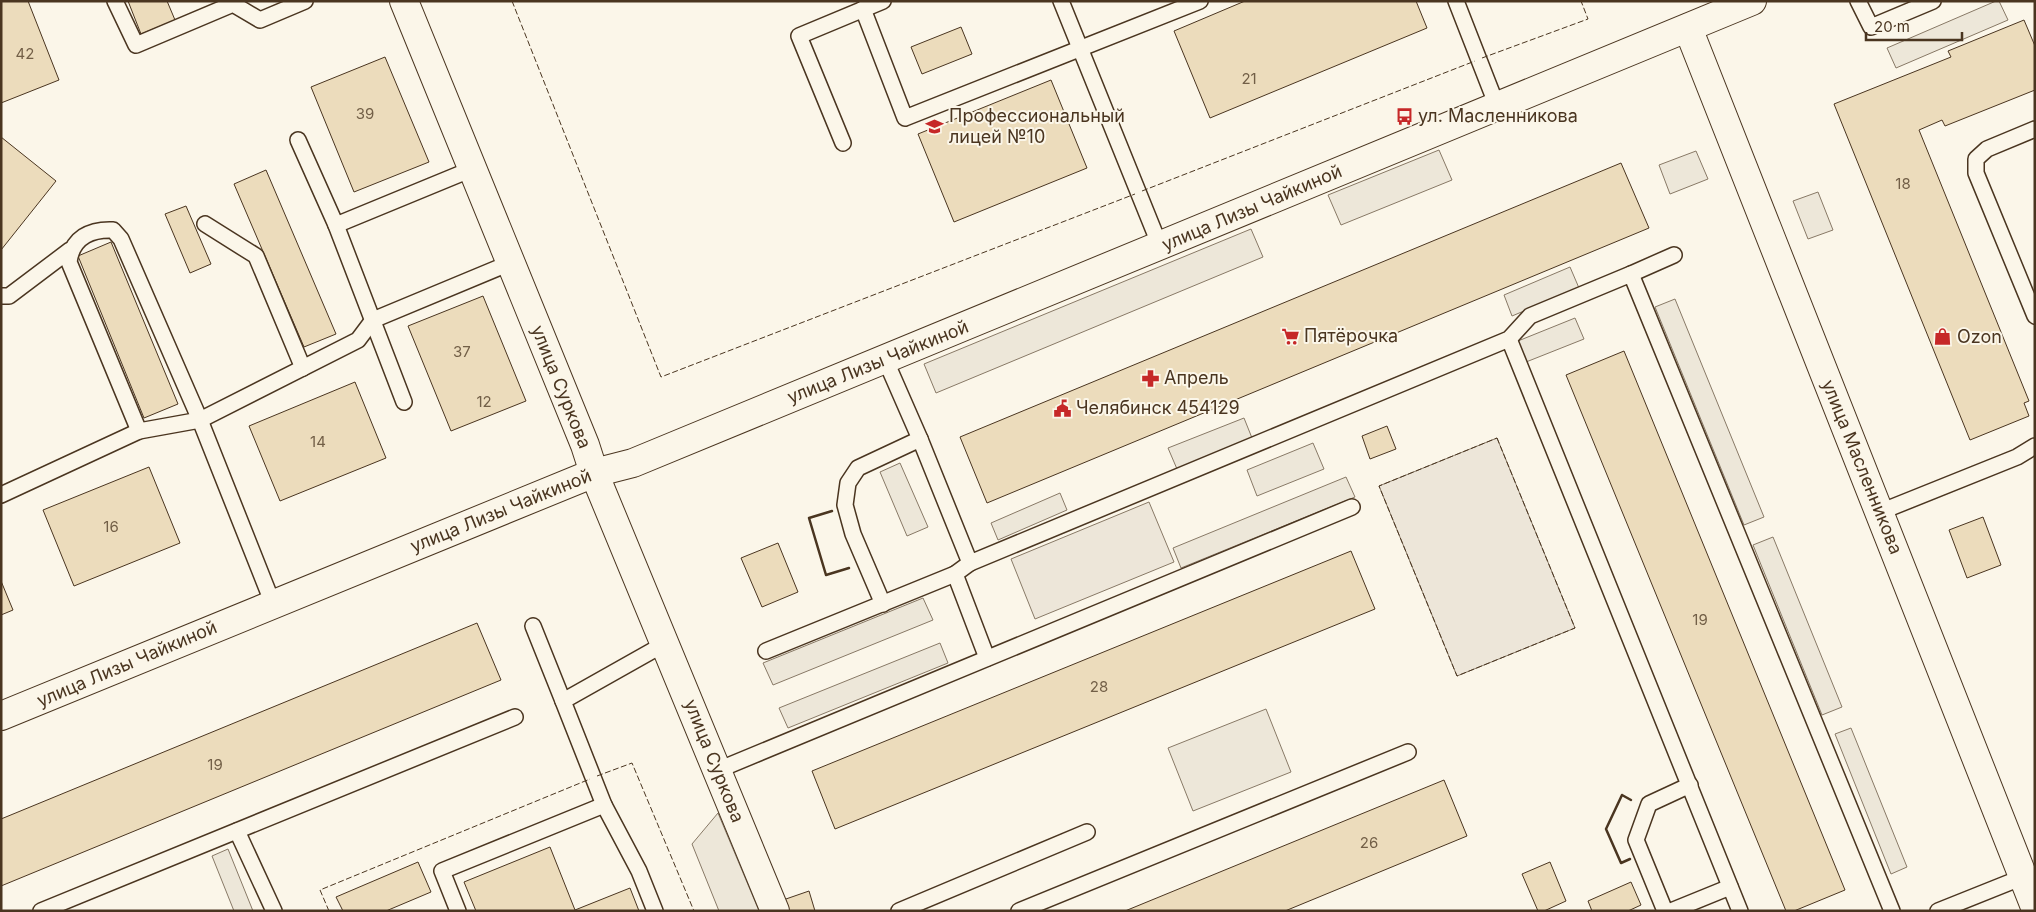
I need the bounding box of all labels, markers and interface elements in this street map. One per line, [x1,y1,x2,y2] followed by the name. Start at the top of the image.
[1866,10,1962,42] scale bar
[1874,17,1910,36] text: 20 m
[16,44,34,63] house number: 42
[1241,69,1257,88] house number: 21
[356,104,374,123] house number: 39
[949,105,1125,147] place label: Профессиональный лицей №10
[1418,105,1578,126] place label: ул. Масленникова
[1394,106,1414,126] bus stop icon: ул. Масленникова
[925,116,945,136] school or university icon: Профессиональный лицей №10
[1159,160,1345,255] street label: улица Лизы Чайкиной
[1895,174,1911,193] house number: 18
[784,316,971,407] street label: улица Лизы Чайкиной
[527,322,596,451] street label: улица Суркова
[1304,325,1398,346] place label: Пятёрочка
[1280,326,1300,346] supermarket icon: Пятёрочка
[1957,326,2002,347] place label: Ozon
[1933,327,1953,347] shop icon: Ozon
[453,342,471,361] house number: 37
[1164,367,1229,388] place label: Апрель
[1140,368,1160,388] pharmacy icon: Апрель
[1818,377,1907,557] street label: улица Масленникова
[476,392,492,411] house number: 12
[1076,397,1240,418] place label: Челябинск 454129
[1052,398,1072,418] public building icon: Челябинск 454129
[310,432,326,451] house number: 14
[407,465,594,556] street label: улица Лизы Чайкиной
[103,517,119,536] house number: 16
[1692,610,1708,629] house number: 19
[34,616,220,711] street label: улица Лизы Чайкиной
[1090,677,1108,696] house number: 28
[680,696,749,825] street label: улица Суркова
[207,755,223,774] house number: 19
[1360,833,1378,852] house number: 26

